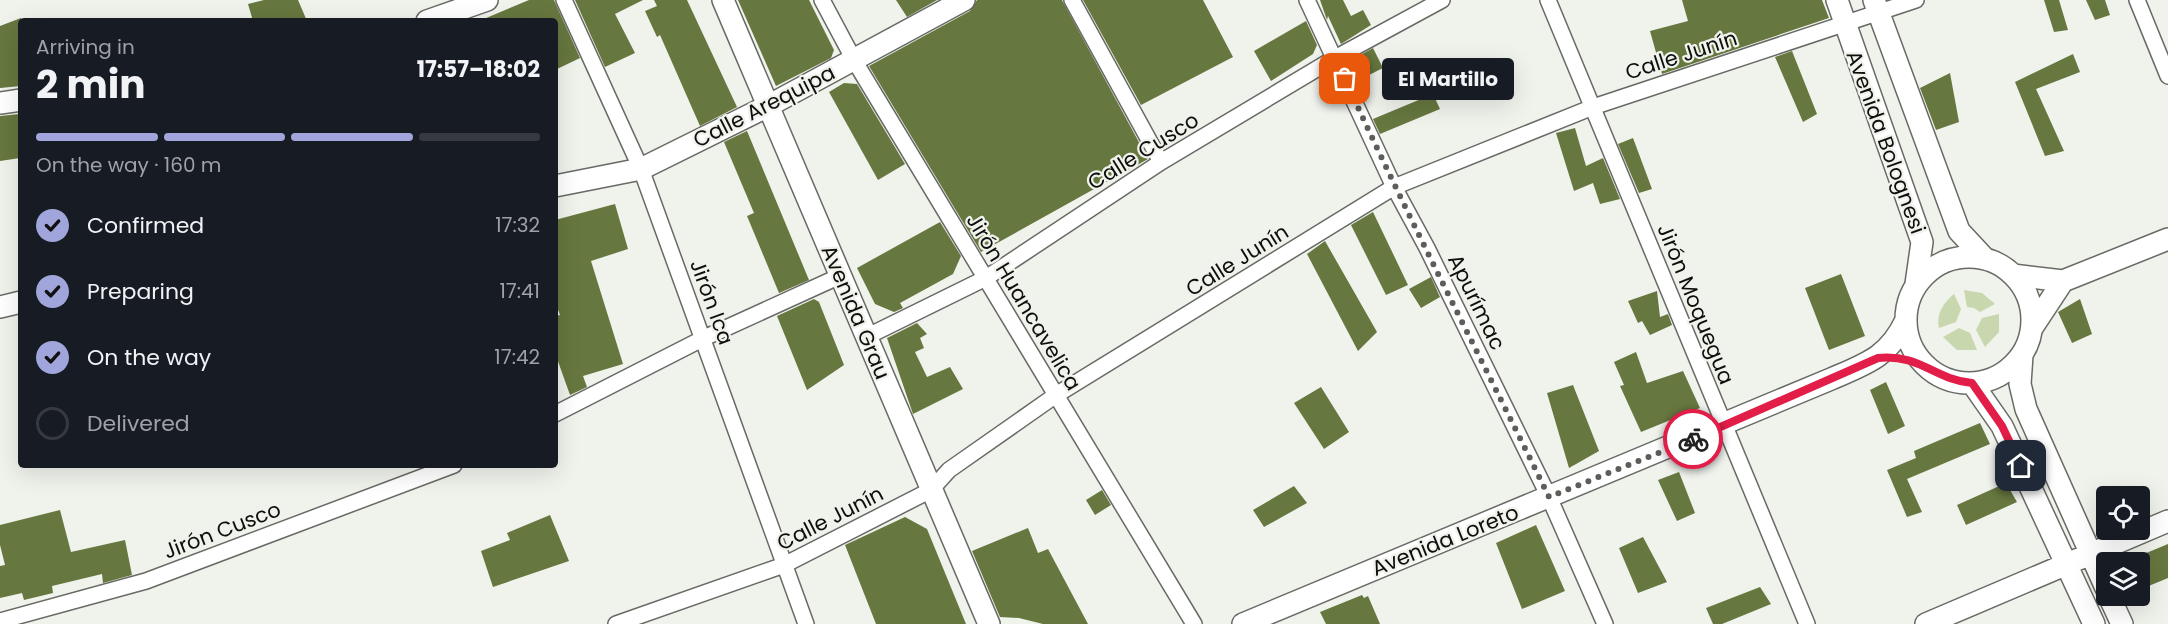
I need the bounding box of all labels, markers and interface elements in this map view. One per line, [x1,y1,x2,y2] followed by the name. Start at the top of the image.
[1621,23,1741,87] street label: Calle Junín
[36,33,135,61] text: Arriving in
[1839,46,1933,238] street label: Avenida Bolognesi
[1319,53,1370,104] pin
[417,54,540,85] text: 17:57–18:02
[36,57,146,112] text: 2 min
[688,58,840,154] street label: Calle Arequipa
[1381,58,1513,100] callout: El Martillo
[1328,62,1361,95] icon: bag
[1398,65,1498,93] text: El Martillo
[1082,105,1204,197] street label: Calle Cusco
[36,151,221,179] text: On the way · 160 m
[960,208,1088,396] street label: Jirón Huancavelica
[36,209,69,242] icon: check
[87,210,204,241] text: Confirmed
[495,211,540,239] text: 17:32
[1180,217,1294,303] street label: Calle Junín
[1651,219,1741,389] street label: Jirón Moquegua
[815,240,897,384] street label: Avenida Grau
[1441,249,1513,355] street label: Apurímac
[683,255,741,349] street label: Jirón Ica
[36,275,69,308] icon: check
[87,276,194,307] text: Preparing
[499,277,540,305] text: 17:41
[36,341,69,374] icon: check
[87,342,211,373] text: On the way
[494,343,540,371] text: 17:42
[87,408,190,439] text: Delivered
[1663,409,1723,469] courier
[1677,423,1710,456] icon: bike
[1995,440,2046,491] pin
[2004,449,2037,482] icon: home
[772,479,888,557] street label: Calle Junín
[2096,486,2150,606] map controls
[2096,486,2150,540] button: locate
[159,494,285,566] street label: Jirón Cusco
[1367,497,1523,583] street label: Avenida Loreto
[2096,552,2150,606] button: layers

